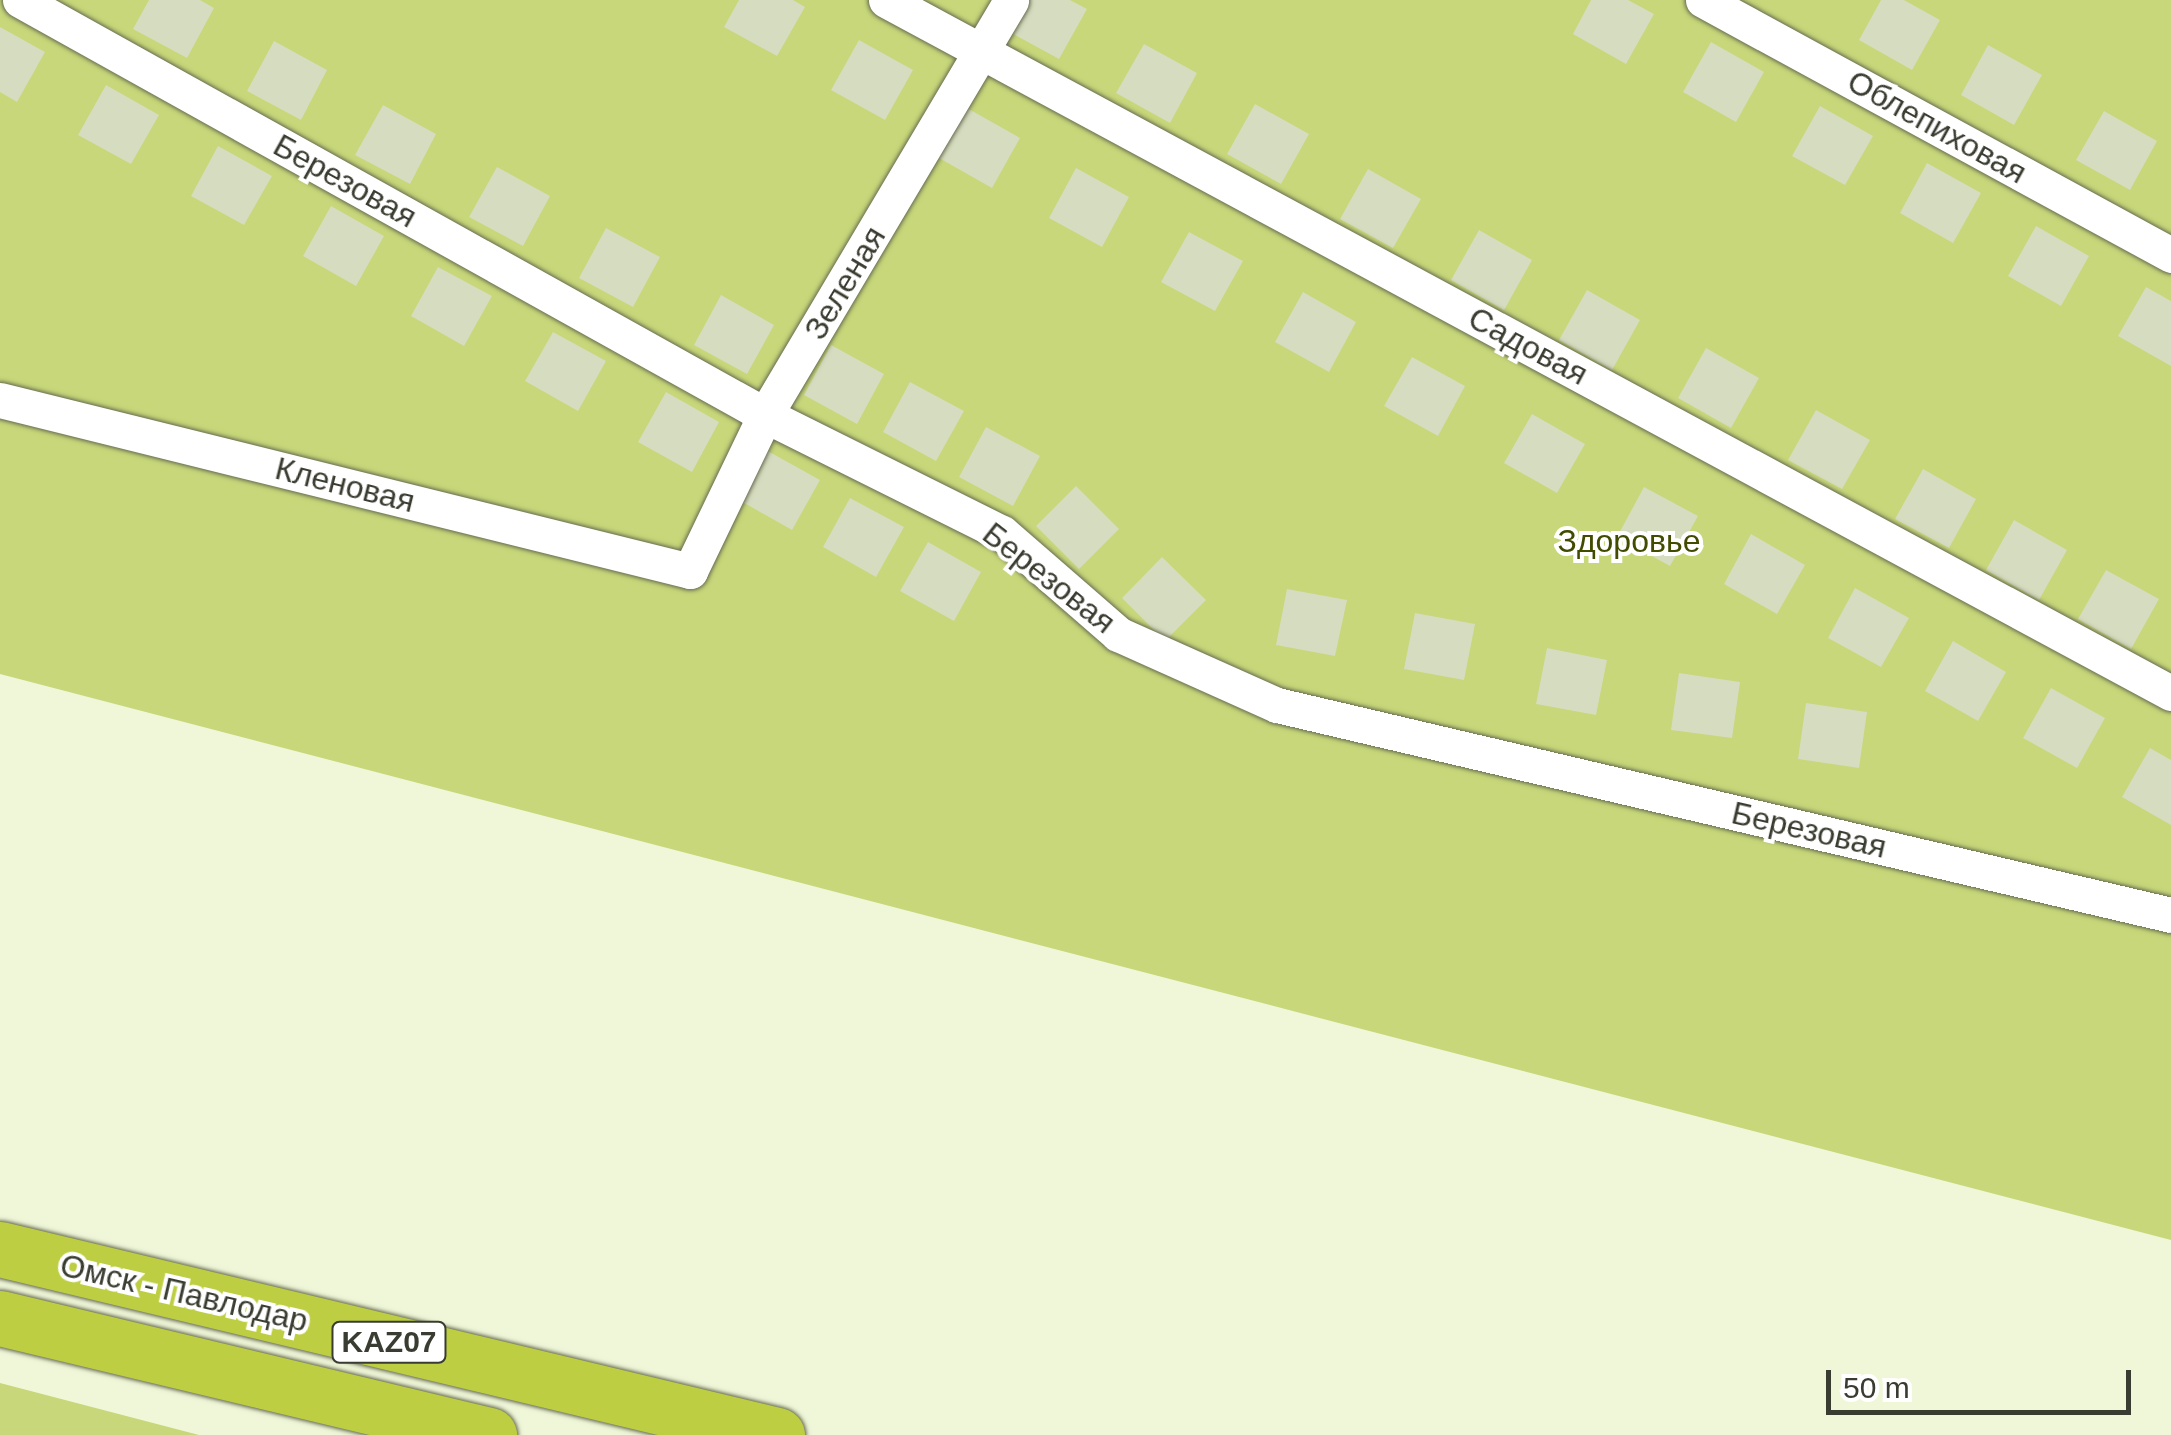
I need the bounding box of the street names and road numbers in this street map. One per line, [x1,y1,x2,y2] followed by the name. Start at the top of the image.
[1841,62,2033,192] street label: Облепиховая
[267,126,423,236] street label: Березовая
[796,219,894,347] street label: Зеленая
[1462,299,1594,393] street label: Садовая
[271,449,419,521] street label: Кленовая
[975,514,1123,642] street label: Березовая
[1728,794,1890,866] street label: Березовая
[57,1246,311,1340] street label: Омск - Павлодар
[329,1317,449,1367] road number: KAZ07

